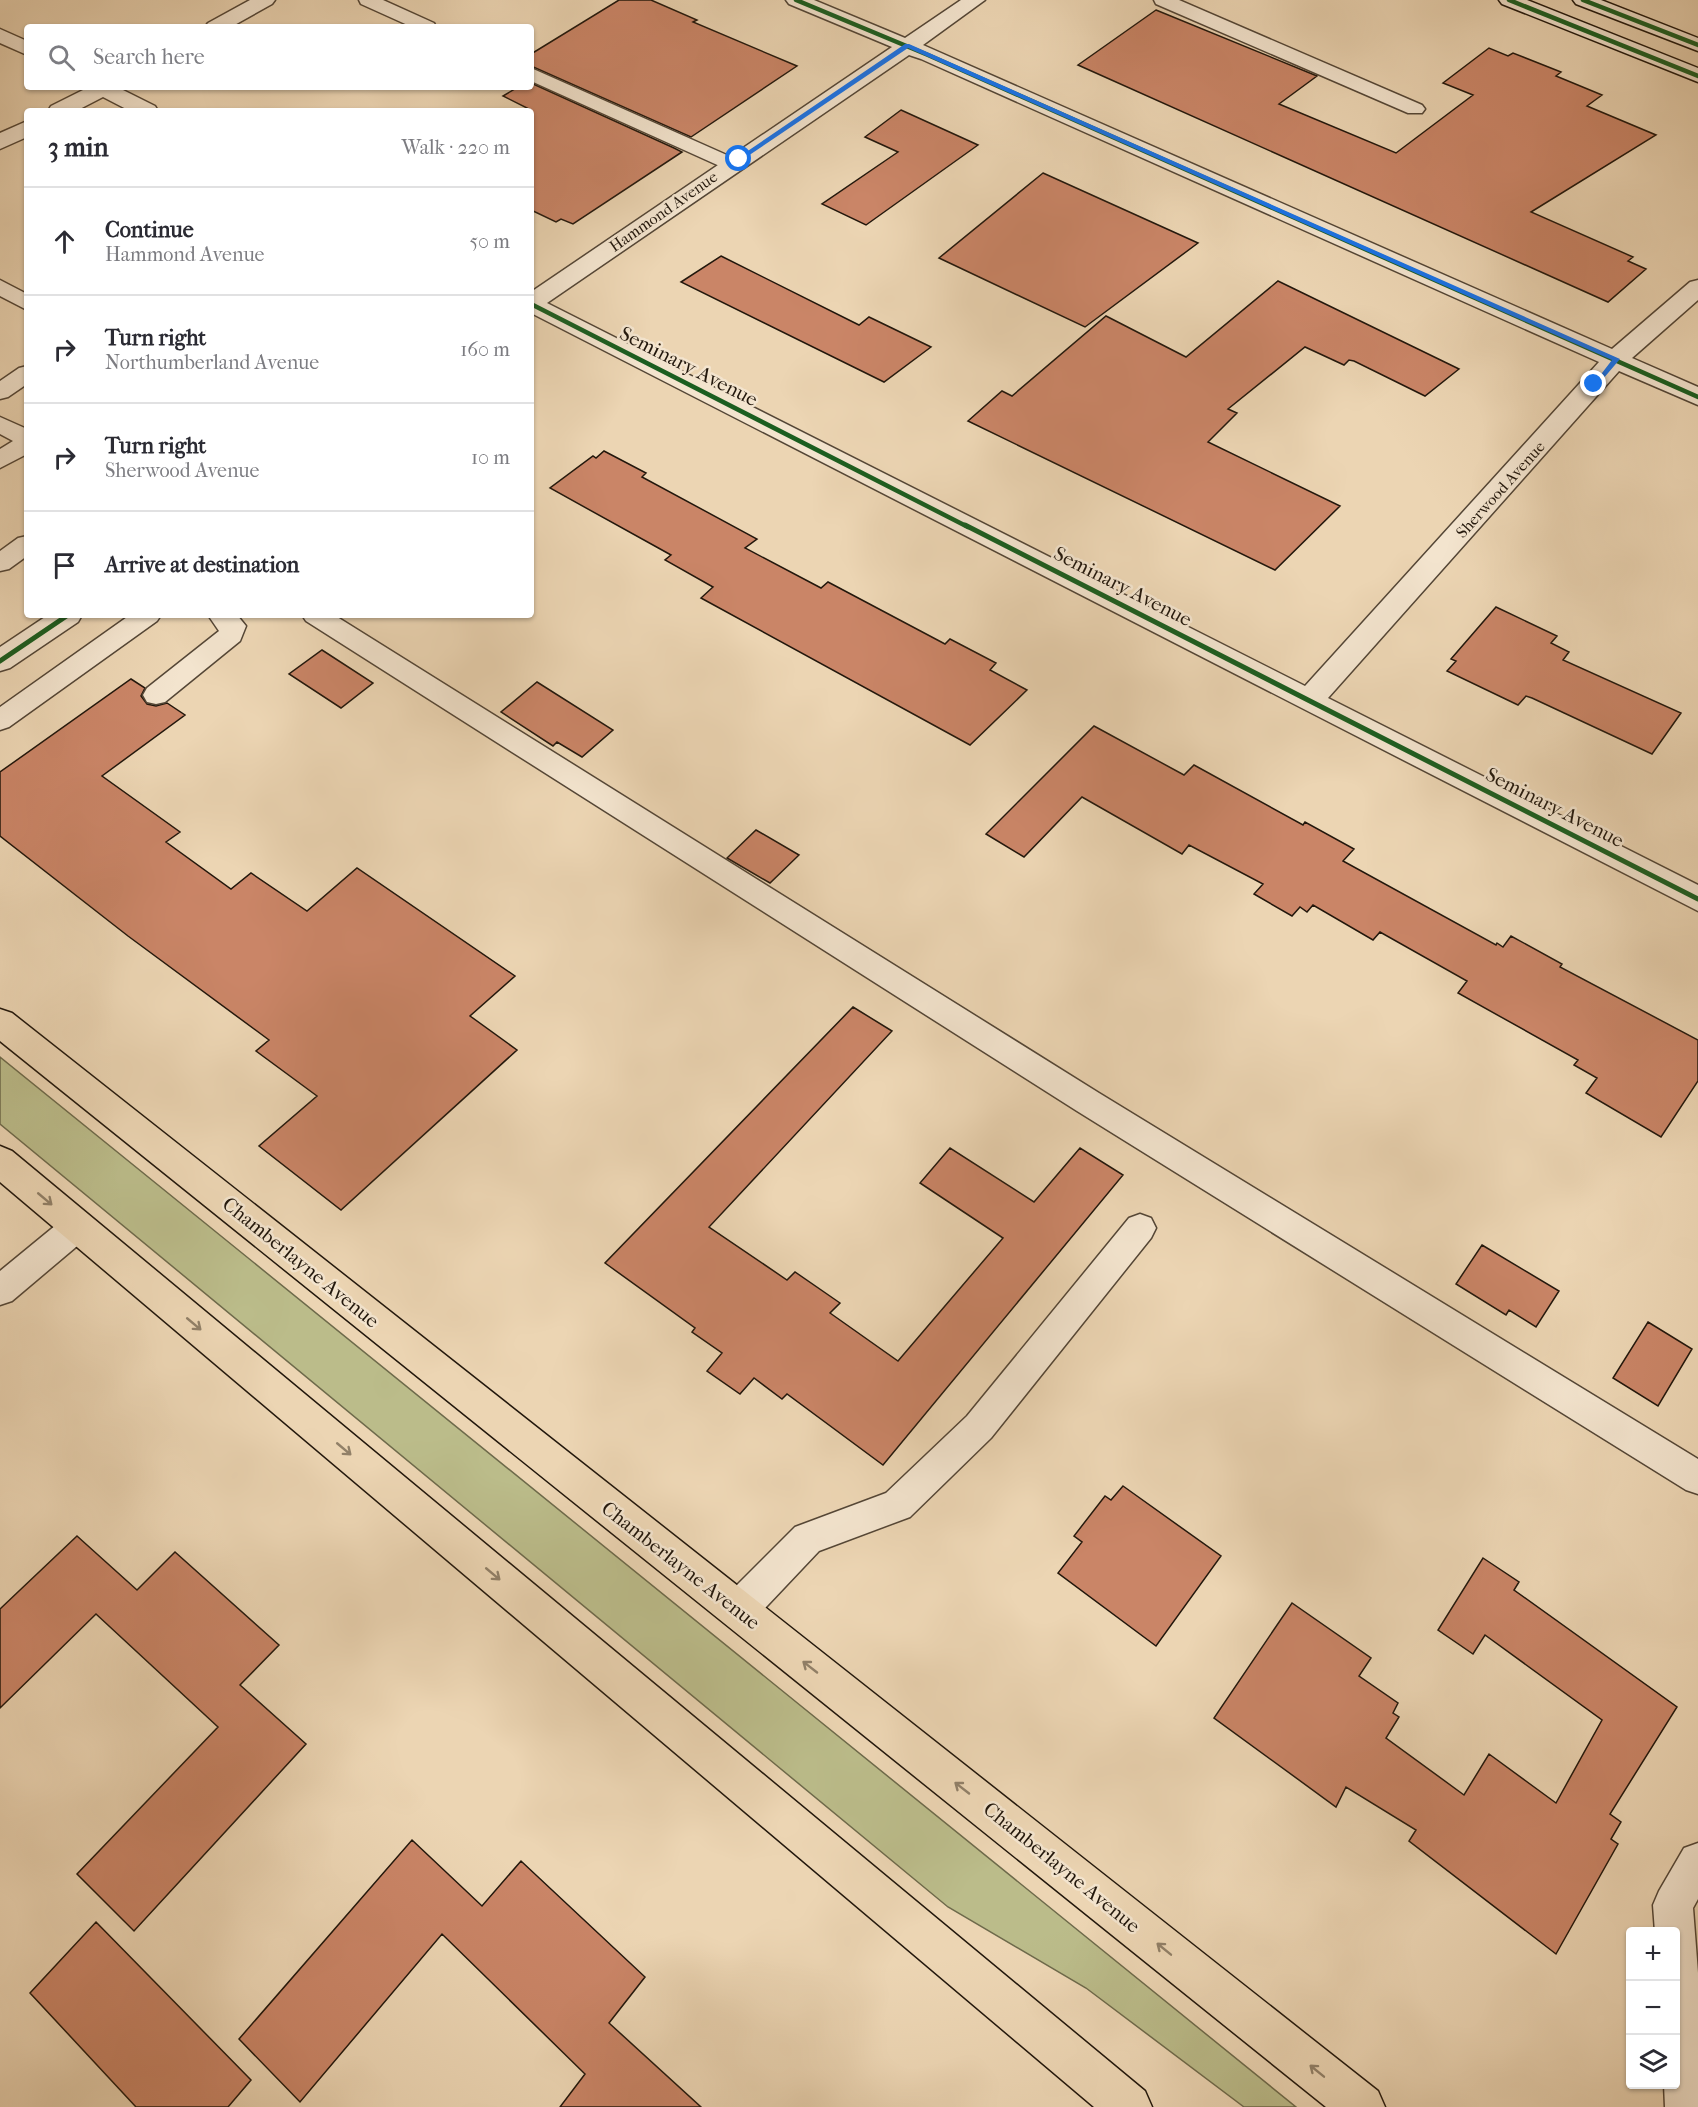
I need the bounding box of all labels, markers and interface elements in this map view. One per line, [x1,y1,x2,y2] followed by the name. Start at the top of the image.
[24,24,534,90] search box
[45,41,78,74] icon: search
[93,44,205,70] text: Search here
[48,132,109,163] text: 3 min
[402,136,510,159] text: Walk · 220 m
[725,145,751,171] route start
[606,167,721,256] street label: Hammond Avenue
[105,217,194,243] text: Continue
[48,225,81,258] icon: ahead
[469,230,510,253] text: 50 m
[105,243,265,266] text: Hammond Avenue
[616,322,762,411] street label: Seminary Avenue
[105,325,206,351] text: Turn right
[48,333,81,366] icon: right
[460,338,510,361] text: 160 m
[105,351,319,374] text: Northumberland Avenue
[1580,370,1606,396] route end
[105,433,206,459] text: Turn right
[1452,437,1549,542] street label: Sherwood Avenue
[48,441,81,474] icon: right
[471,446,510,469] text: 10 m
[105,459,259,482] text: Sherwood Avenue
[1050,542,1196,631] street label: Seminary Avenue
[48,549,81,582] icon: arrive
[105,552,299,578] text: Arrive at destination
[1482,763,1628,852] street label: Seminary Avenue
[37,1192,52,1206] one-way arrow
[218,1192,384,1333] street label: Chamberlayne Avenue
[186,1317,201,1331] one-way arrow
[336,1443,352,1456] one-way arrow
[597,1496,764,1634] street label: Chamberlayne Avenue
[485,1568,501,1581] one-way arrow
[802,1660,818,1673] one-way arrow
[955,1782,971,1795] one-way arrow
[979,1797,1145,1938] street label: Chamberlayne Avenue
[1626,1927,1680,2089] map controls
[1626,1927,1680,1981] button: +
[1157,1942,1172,1956] one-way arrow
[1626,1981,1680,2035] button: −
[1626,2035,1680,2089] button: layers
[1309,2064,1325,2077] one-way arrow

